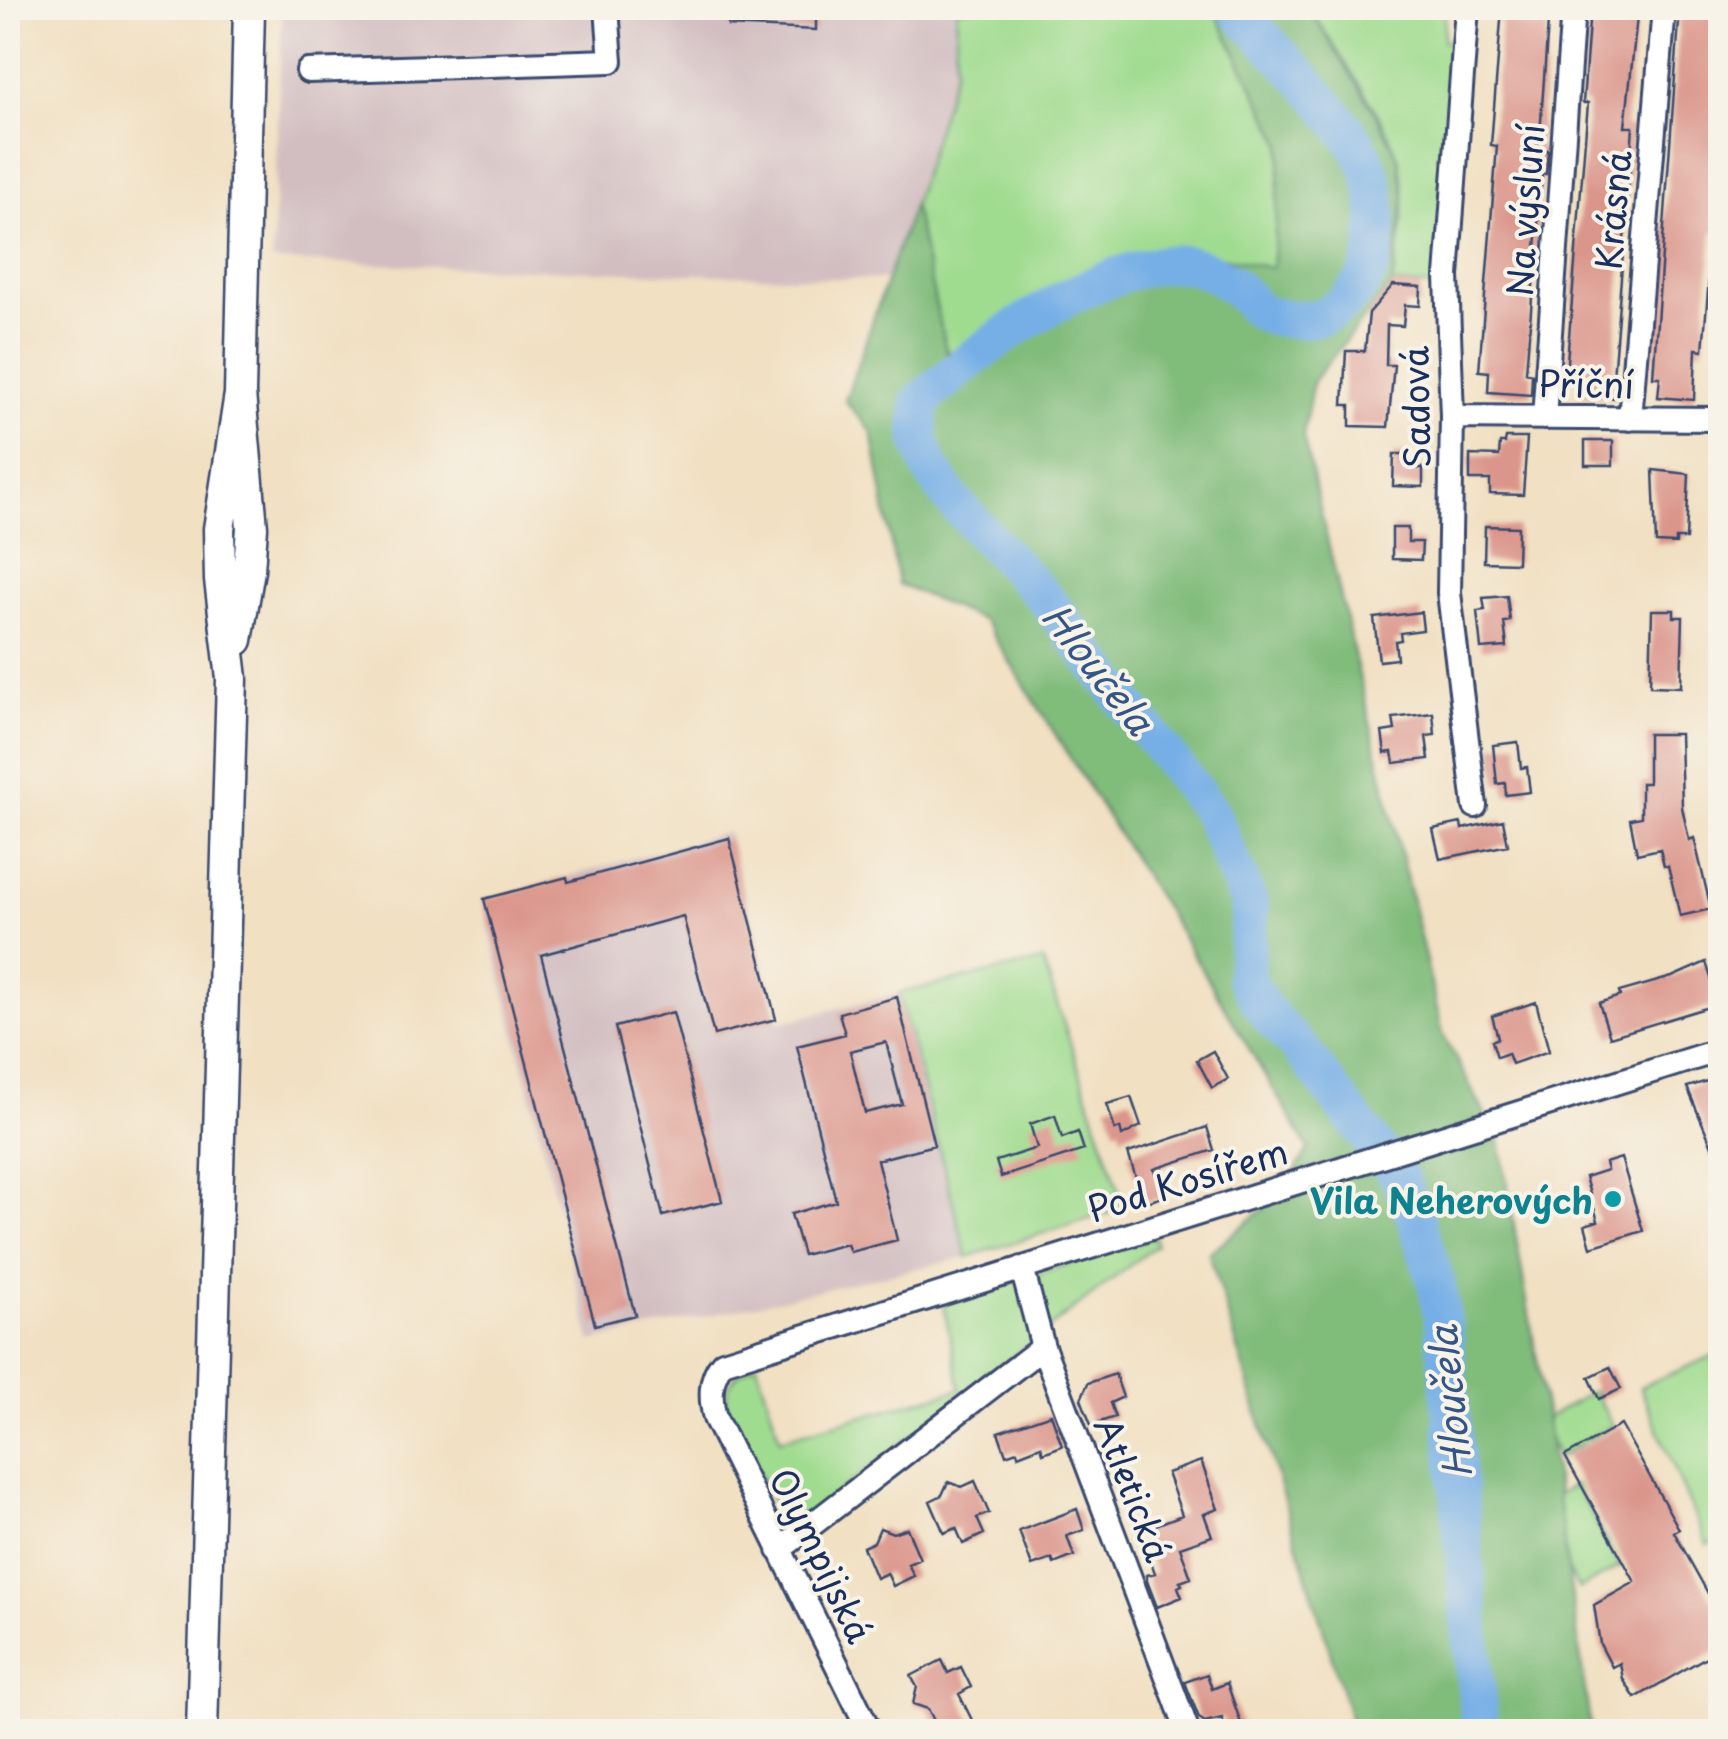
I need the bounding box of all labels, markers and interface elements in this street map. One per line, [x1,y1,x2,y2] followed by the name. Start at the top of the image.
[1492,122,1556,298] street label: Na výsluní
[1580,148,1644,272] street label: Krásná
[1387,345,1443,469] street label: Sadová
[1537,356,1635,410] street label: Příční
[1029,590,1169,747] water label: Hloučela
[1080,1123,1294,1235] street label: Pod Kosířem
[1309,1173,1593,1226] place label: Vila Neherových
[1602,1188,1624,1210] marker: Vila Neherových
[1413,1321,1485,1481] water label: Hloučela
[1082,1409,1186,1569] street label: Atletická
[757,1459,887,1652] street label: Olympijská

